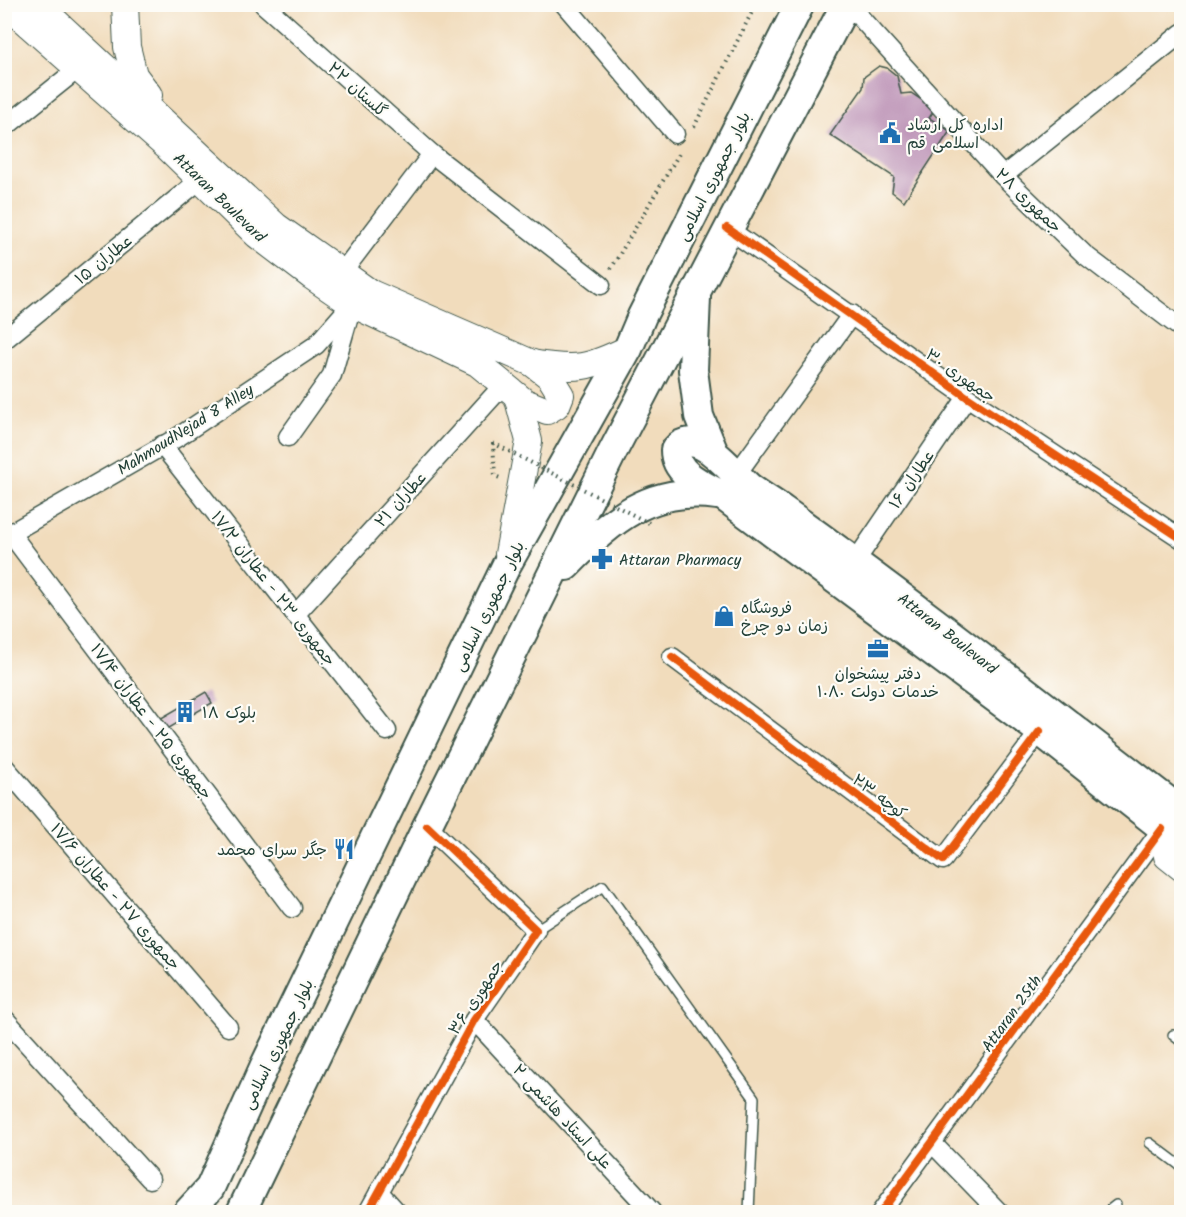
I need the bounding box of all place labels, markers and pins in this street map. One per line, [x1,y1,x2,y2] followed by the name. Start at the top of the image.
[907,113,1003,156] place label: اداره کل ارشاد اسلامی قم
[878,121,902,145] public building icon: اداره کل ارشاد اسلامی قم
[590,547,614,571] pharmacy icon: Attaran Pharmacy
[619,548,742,573] place label: Attaran Pharmacy
[741,596,828,639] place label: فروشگاه زمان دو چرخ
[712,604,736,628] shop icon: فروشگاه زمان دو چرخ
[866,637,890,661] office icon: دفتر پیشخوان خدمات دولت ۱۰۸۰
[817,662,939,705] place label: دفتر پیشخوان خدمات دولت ۱۰۸۰
[173,700,197,724] building icon: بلوک ۱۸
[202,701,256,726] place label: بلوک ۱۸
[332,837,356,861] restaurant icon: جگر سرای محمد
[217,838,327,863] place label: جگر سرای محمد

